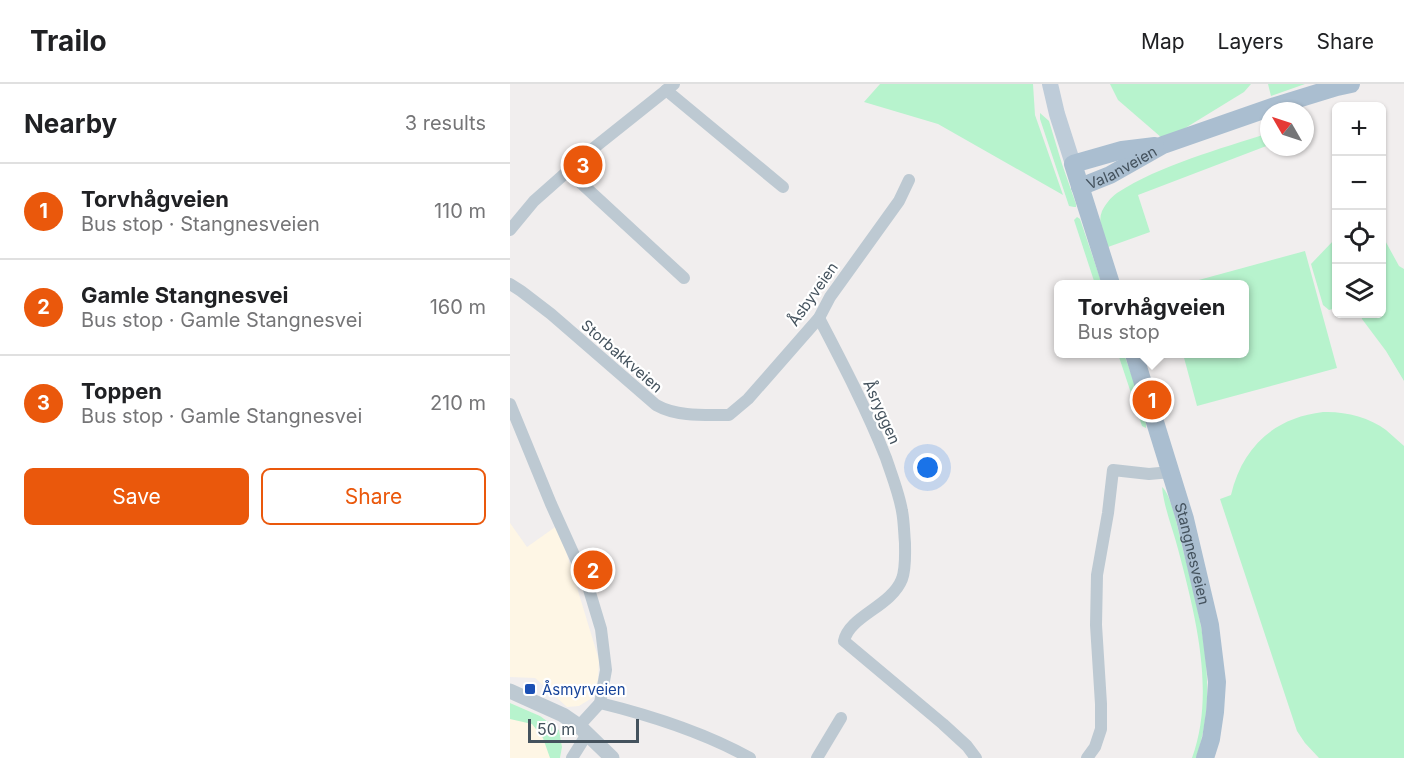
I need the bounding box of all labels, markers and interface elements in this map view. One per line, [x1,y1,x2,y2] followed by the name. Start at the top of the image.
[30,24,107,58] text: Trailo
[1141,29,1185,54] text: Map
[1218,29,1284,54] text: Layers
[1317,29,1374,54] text: Share
[1260,102,1314,156] north arrow
[1332,102,1386,318] map controls
[1332,102,1386,156] button: +
[24,108,117,139] text: Nearby
[405,111,486,135] text: 3 results
[1083,141,1160,193] street label: Valanveien
[564,142,602,188] pin: 3
[1332,156,1386,210] button: −
[81,186,229,212] text: Torvhågveien
[39,199,48,223] text: 1
[434,199,486,223] text: 110 m
[1332,210,1386,264] button: locate
[81,212,320,236] text: Bus stop · Stangnesveien
[784,258,842,330] street label: Åsbyveien
[1332,264,1386,318] button: layers
[1054,280,1249,358] popup
[81,282,289,308] text: Gamle Stangnesvei
[1077,294,1226,320] text: Torvhågveien
[37,295,50,319] text: 2
[430,295,486,319] text: 160 m
[81,308,362,332] text: Bus stop · Gamle Stangnesvei
[577,315,667,397] street label: Storbakkveien
[1077,320,1160,344] text: Bus stop
[859,377,905,447] street label: Åsryggen
[81,378,162,404] text: Toppen
[1132,378,1172,422] pin: 1
[37,391,50,415] text: 3
[430,391,486,415] text: 210 m
[81,404,362,428] text: Bus stop · Gamle Stangnesvei
[913,453,942,482] your location
[24,468,249,525] button: Save
[261,468,486,525] button: Share
[1171,500,1214,607] street label: Stangnesveien
[574,548,613,592] pin: 2
[542,680,626,699] place label: Åsmyrveien
[523,682,537,696] marker: Åsmyrveien
[528,716,639,744] scale bar
[537,719,575,739] text: 50 m

